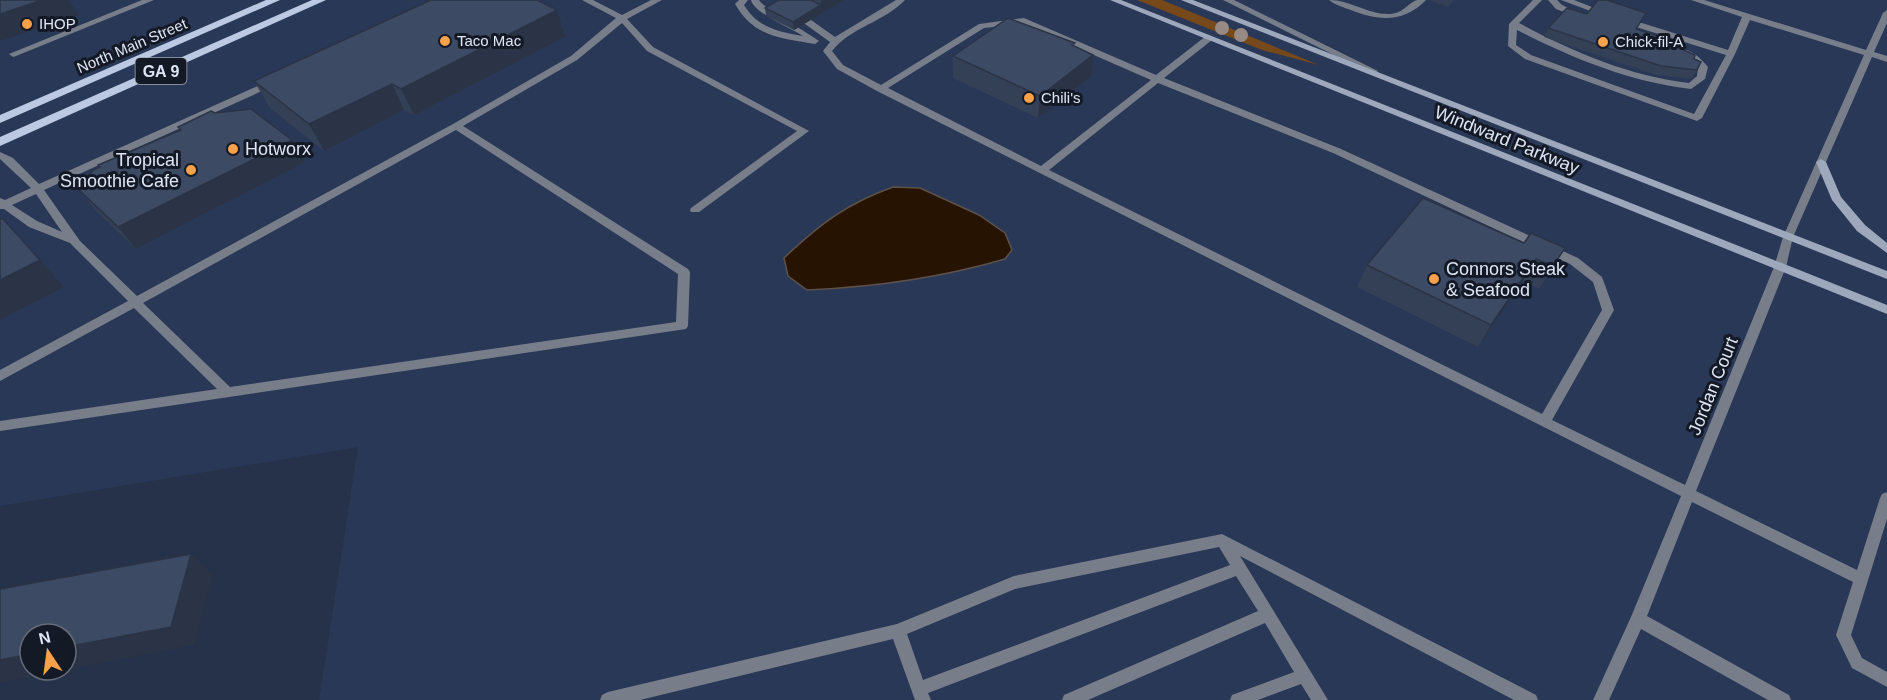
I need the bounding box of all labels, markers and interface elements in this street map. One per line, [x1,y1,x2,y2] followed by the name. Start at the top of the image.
[74,14,190,76] street label: North Main Street
[39,15,76,32] place label: IHOP
[20,17,34,31] marker: IHOP
[457,32,522,49] place label: Taco Mac
[1615,33,1683,50] place label: Chick-fil-A
[438,34,452,48] marker: Taco Mac
[1596,35,1610,49] marker: Chick-fil-A
[136,58,186,84] road number: GA 9
[1041,89,1081,106] place label: Chili's
[1022,91,1036,105] marker: Chili's
[1432,102,1582,178] street label: Windward Parkway
[245,139,311,159] place label: Hotworx
[226,142,240,156] marker: Hotworx
[60,150,179,191] place label: Tropical Smoothie Cafe
[184,163,198,177] marker: Tropical Smoothie Cafe
[1446,259,1566,300] place label: Connors Steak & Seafood
[1427,272,1441,286] marker: Connors Steak & Seafood
[1684,334,1742,438] street label: Jordan Court
[18,622,78,682] north arrow
[37,628,52,647] text: N

